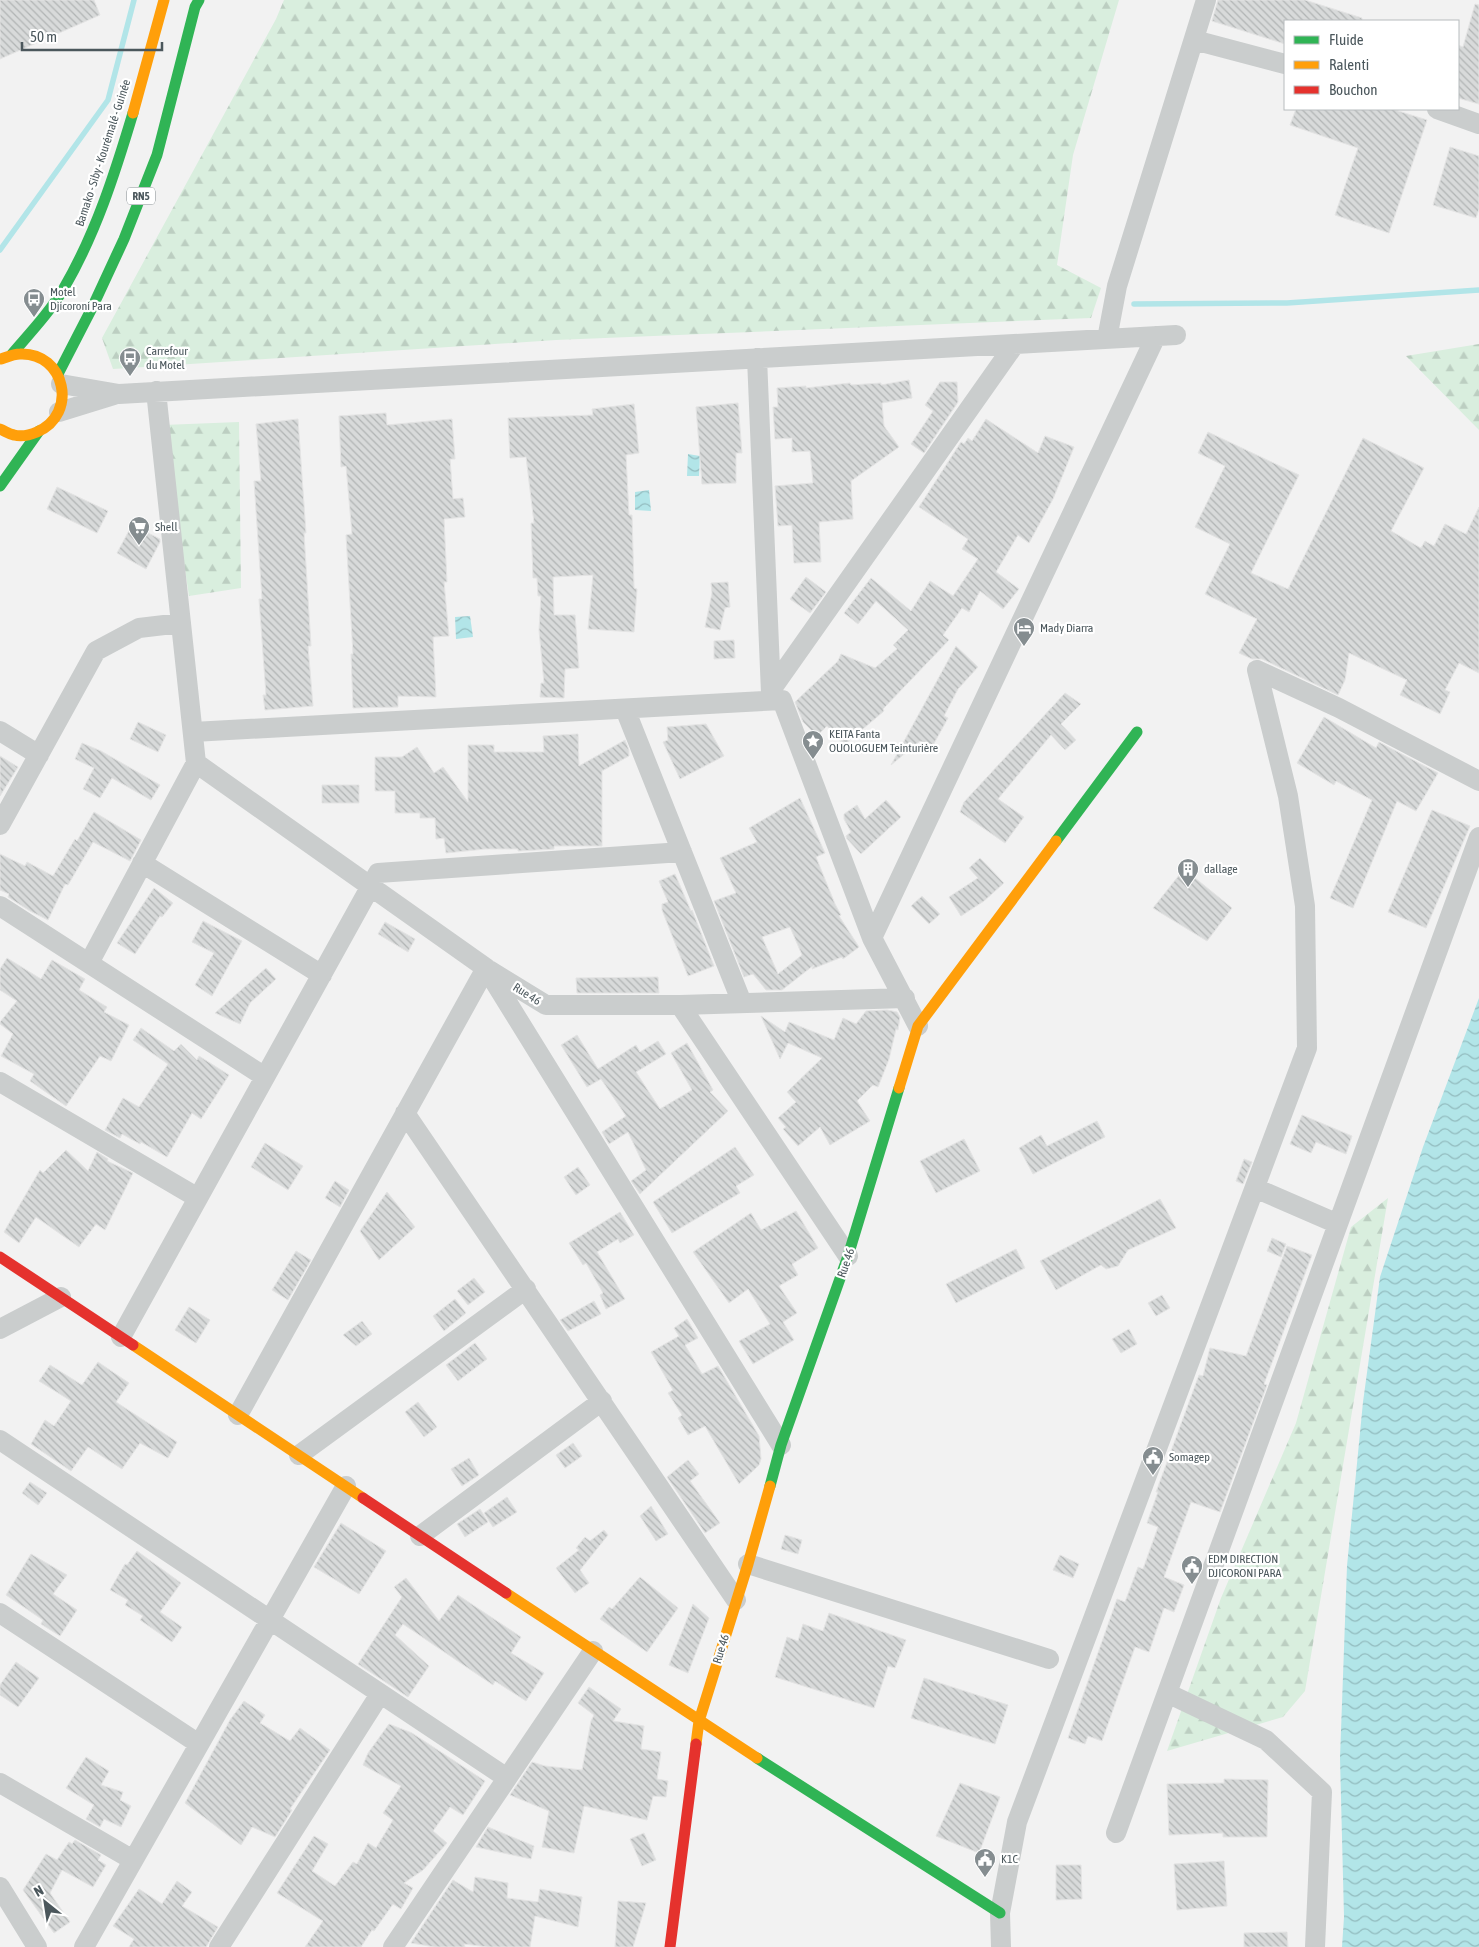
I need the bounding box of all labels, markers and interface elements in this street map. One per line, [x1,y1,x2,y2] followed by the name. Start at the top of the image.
[22,20,162,52] scale bar
[1284,20,1459,110] legend
[30,28,57,45] text: 50 m
[1329,31,1364,48] text: Fluide
[1329,56,1369,73] text: Ralenti
[73,78,133,228] street label: Bamako - Siby - Kourémalé - Guinée
[1329,81,1378,98] text: Bouchon
[127,188,155,205] road number: RN5
[50,285,112,313] place label: Motel Djicoroni Para
[22,287,46,318] bus stop icon: Motel Djicoroni Para
[146,344,188,372] place label: Carrefour du Motel
[118,346,142,377] bus stop icon: Carrefour du Motel
[127,515,151,546] supermarket icon: Shell
[155,520,178,534] place label: Shell
[1012,616,1036,647] hotel icon: Mady Diarra
[1040,621,1093,635] place label: Mady Diarra
[829,727,938,755] place label: KEITA Fanta OUOLOGUEM Teinturière
[801,729,825,760] place icon: KEITA Fanta OUOLOGUEM Teinturière
[1176,857,1200,888] building icon: dallage
[1204,862,1238,876] place label: dallage
[510,980,544,1008] street label: Rue 46
[834,1246,858,1280] street label: Rue 46
[1141,1445,1165,1476] public building icon: Somagep
[1169,1450,1210,1464] place label: Somagep
[1208,1552,1281,1580] place label: EDM DIRECTION DJICORONI PARA
[1180,1554,1204,1585] public building icon: EDM DIRECTION DJICORONI PARA
[710,1632,732,1665] street label: Rue 46
[973,1847,997,1878] public building icon: K1C
[1001,1852,1019,1866] place label: K1C
[20,1877,70,1927] north arrow
[31,1882,46,1900] text: N

